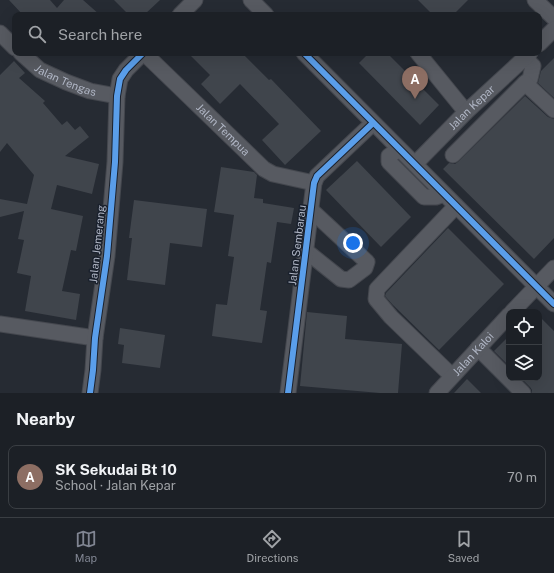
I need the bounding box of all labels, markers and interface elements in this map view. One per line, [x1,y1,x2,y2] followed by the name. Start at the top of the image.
[12,12,542,56] search box
[26,23,48,45] icon: search
[58,26,142,43] text: Search here
[32,62,97,98] street label: Jalan Tengas
[402,66,428,99] pin: A
[446,83,497,132] street label: Jalan Kepar
[194,101,252,158] street label: Jalan Tempua
[87,204,107,284] street label: Jalan Jemerang
[286,204,308,286] street label: Jalan Sembarau
[343,233,363,253] your location
[506,309,542,381] map controls
[506,309,542,345] button: locate
[450,330,496,378] street label: Jalan Kaloi
[506,345,542,381] button: layers
[16,409,75,429] text: Nearby
[55,461,177,478] text: SK Sekudai Bt 10
[25,470,35,485] text: A
[507,470,537,485] text: 70 m
[55,478,176,493] text: School · Jalan Kepar
[75,528,97,564] tab: Map
[247,528,298,564] tab: Directions
[448,528,479,564] tab: Saved

